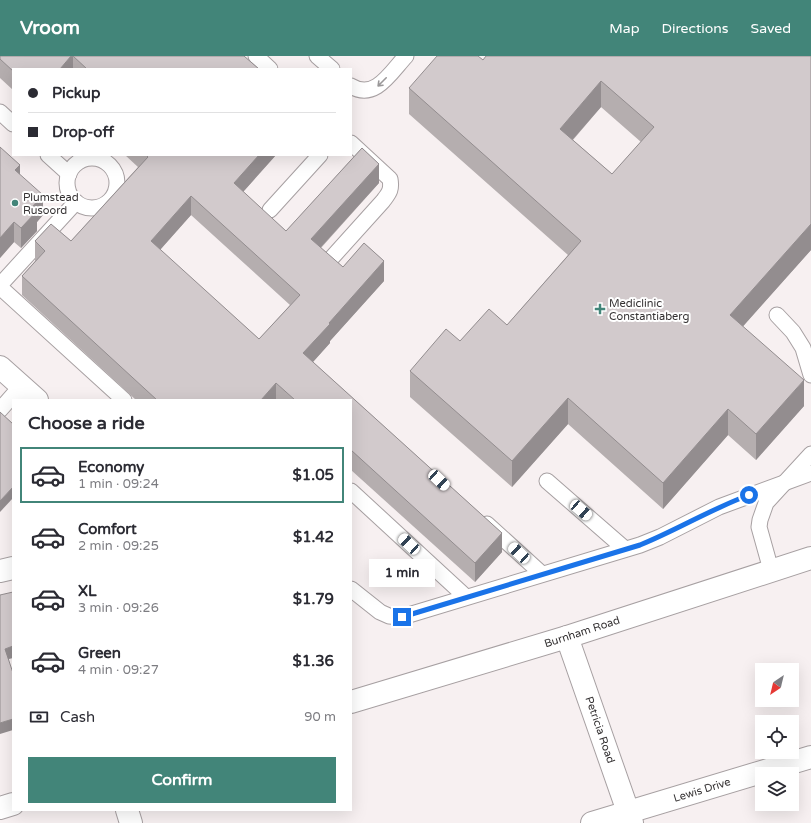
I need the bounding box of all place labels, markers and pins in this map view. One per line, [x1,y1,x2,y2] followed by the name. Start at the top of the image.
[23,191,79,217] place label: Plumstead Rusoord
[10,198,20,208] marker: Plumstead Rusoord
[609,297,689,323] place label: Mediclinic Constantiaberg
[594,303,606,315] marker: Mediclinic Constantiaberg

